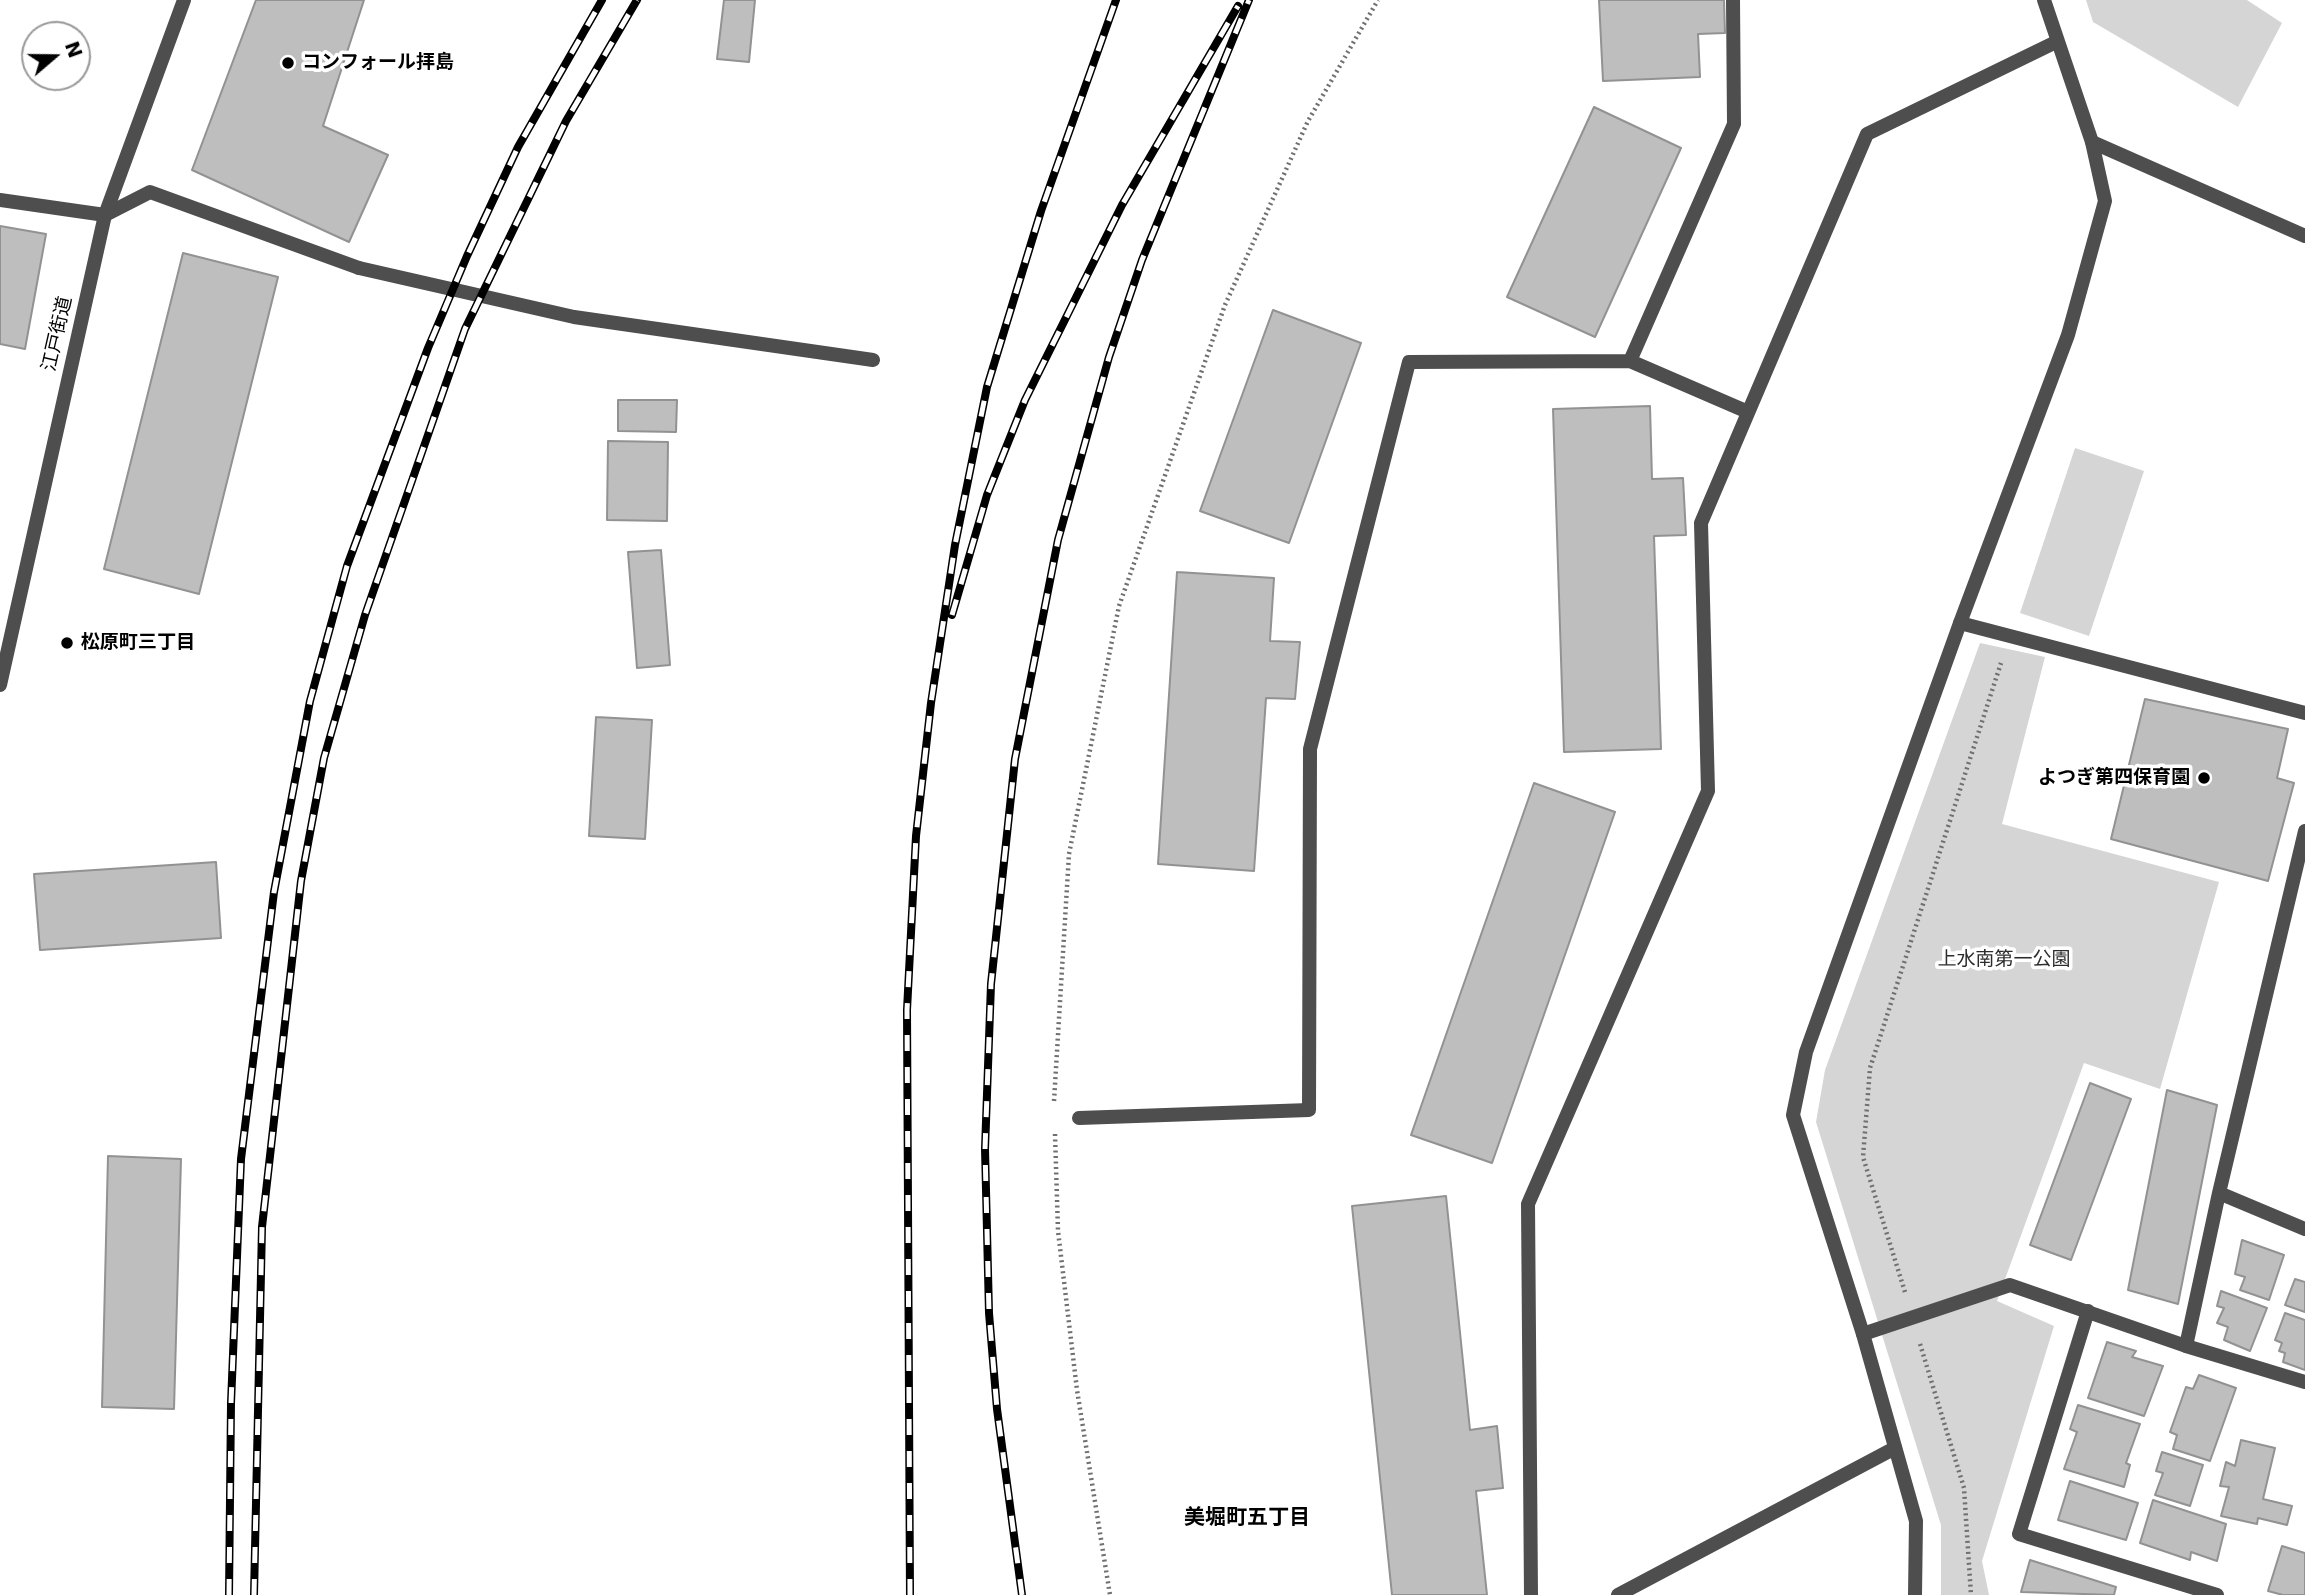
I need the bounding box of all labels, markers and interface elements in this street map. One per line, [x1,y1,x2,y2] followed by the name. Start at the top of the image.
[21,21,91,91] north arrow
[61,38,87,61] text: N
[302,52,454,74] place label: コンフォール拝島
[280,55,296,71] marker: コンフォール拝島
[38,294,78,374] street label: 江戸街道
[81,632,195,654] place label: 松原町三丁目
[59,635,75,651] marker: 松原町三丁目
[2038,767,2190,789] place label: よつぎ第四保育園
[2196,770,2212,786] marker: よつぎ第四保育園
[1938,949,2070,971] park label: 上水南第一公園
[1184,1506,1310,1532] district label: 美堀町五丁目

